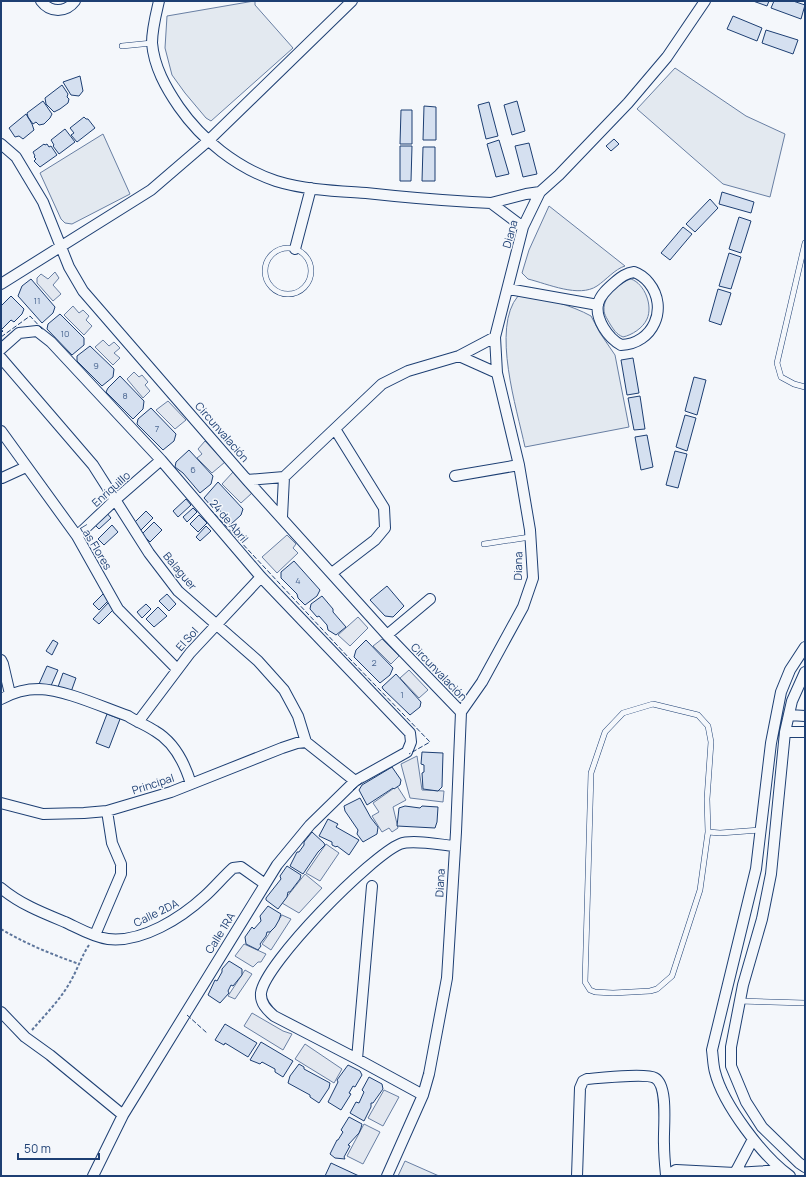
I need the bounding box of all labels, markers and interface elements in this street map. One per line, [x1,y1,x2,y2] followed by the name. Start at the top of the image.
[498,218,521,250] street label: Diana
[33,294,41,307] house number: 11
[61,327,70,340] house number: 10
[93,359,99,372] house number: 9
[122,389,128,402] house number: 8
[192,398,253,465] street label: Circunvalación
[155,422,160,435] house number: 7
[190,463,196,476] house number: 6
[88,467,133,510] street label: Enriquillo
[207,496,252,546] street label: 24 de Abril
[77,521,116,572] street label: Las Flores
[160,549,201,593] street label: Balaguer
[510,552,525,580] street label: Diana
[295,574,301,587] house number: 4
[172,624,201,654] street label: El Sol
[408,639,471,704] street label: Circunvalación
[371,656,377,669] house number: 2
[400,688,404,701] house number: 1
[130,770,176,797] street label: Principal
[431,868,448,898] street label: Diana
[131,895,181,930] street label: Calle 2DA
[201,909,238,956] street label: Calle 1RA
[18,1135,99,1161] scale bar
[24,1140,51,1157] text: 50 m

